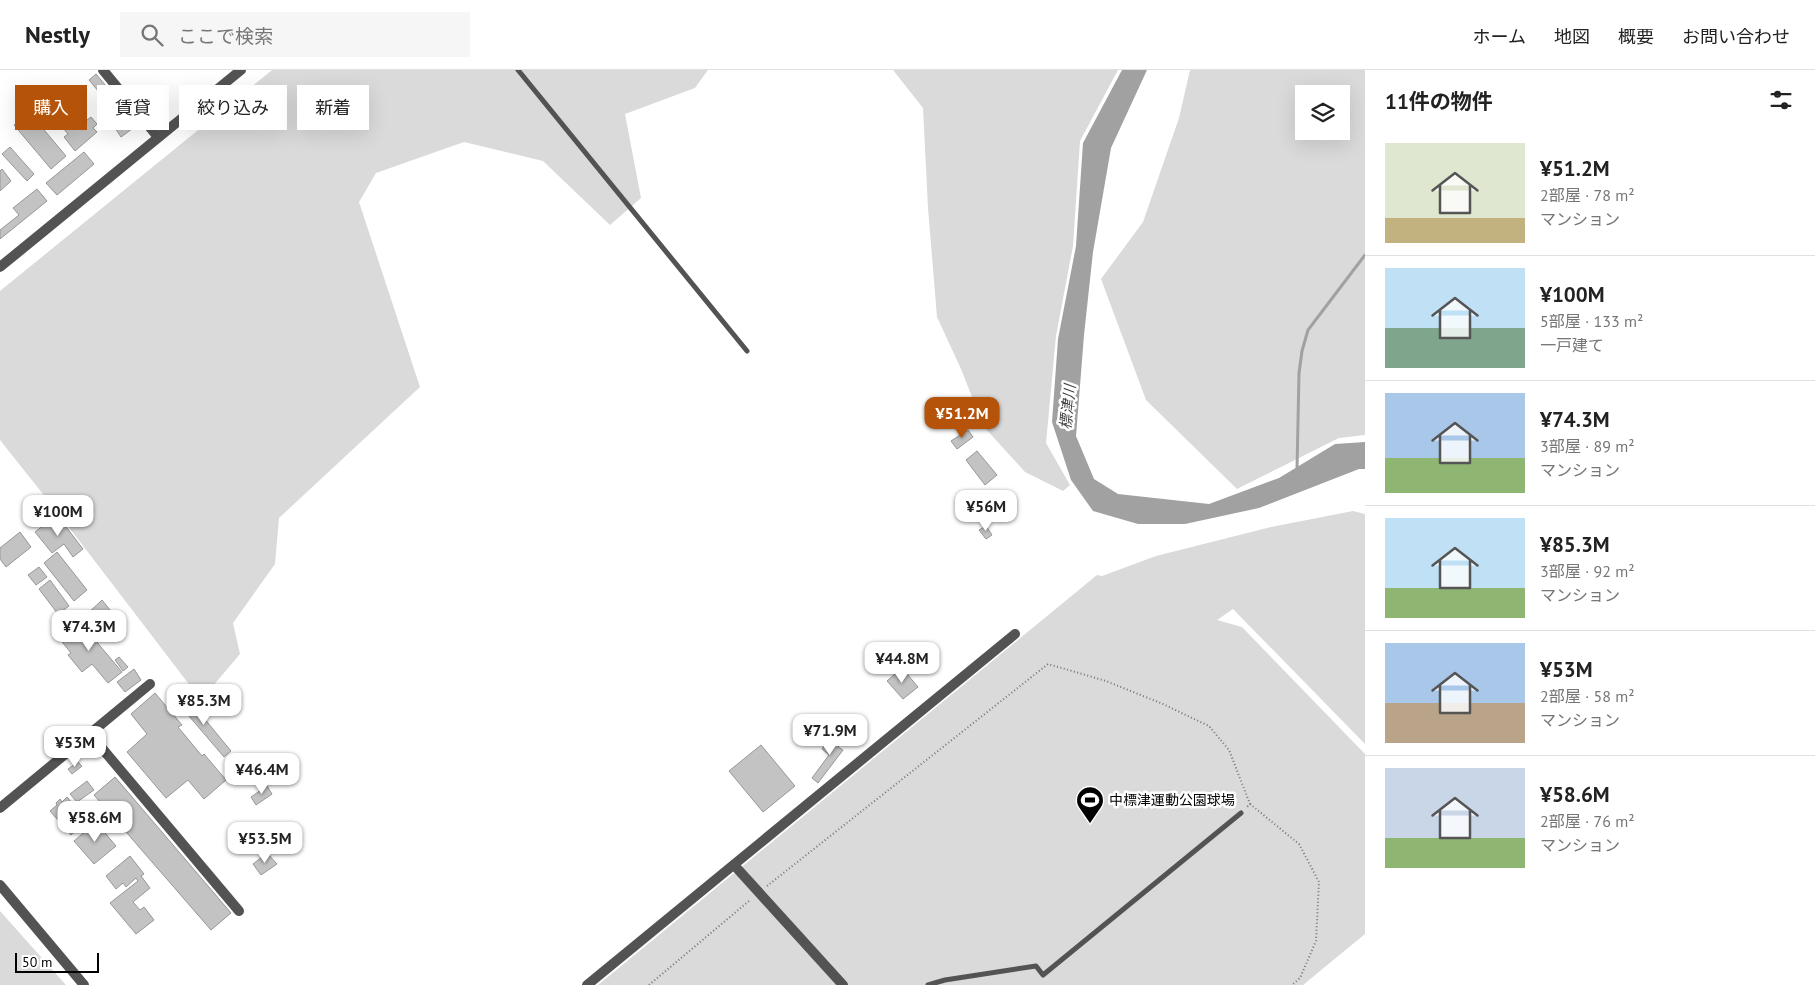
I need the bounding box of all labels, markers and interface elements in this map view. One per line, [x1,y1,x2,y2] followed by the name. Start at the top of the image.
[120,12,470,57] search box
[25,19,90,50] text: Nestly
[138,21,166,49] icon: search
[178,24,273,48] text: ここで検索
[1473,25,1526,48] text: ホーム
[1554,25,1590,48] text: 地図
[1618,25,1654,48] text: 概要
[1682,25,1790,48] text: お問い合わせ
[15,85,87,130] chip: 購入
[97,85,169,130] chip: 賃貸
[179,85,287,130] chip: 絞り込み
[297,85,369,130] chip: 新着
[1295,85,1350,140] map controls
[1295,85,1350,140] button: layers
[1767,86,1795,114] icon: filters
[1385,88,1493,115] text: 11件の物件
[1540,155,1610,182] text: ¥51.2M
[1425,163,1485,223] icon: home
[1540,185,1635,205] text: 2部屋 · 78 m²
[1540,209,1620,229] text: マンション
[1540,281,1604,308] text: ¥100M
[1425,288,1485,348] icon: home
[1540,311,1643,331] text: 5部屋 · 133 m²
[1540,335,1604,355] text: 一戸建て
[1056,382,1080,430] water label: 標津川
[921,396,1003,439] pin: ¥51.2M
[935,403,989,423] text: ¥51.2M
[1540,406,1610,433] text: ¥74.3M
[1425,413,1485,473] icon: home
[1540,436,1635,456] text: 3部屋 · 89 m²
[1540,460,1620,480] text: マンション
[956,490,1016,532] pin: ¥56M
[23,494,93,537] pin: ¥100M
[966,496,1006,516] text: ¥56M
[33,501,83,521] text: ¥100M
[1540,531,1610,558] text: ¥85.3M
[1425,538,1485,598] icon: home
[1540,561,1635,581] text: 3部屋 · 92 m²
[1540,585,1620,605] text: マンション
[48,610,130,652] pin: ¥74.3M
[62,616,116,636] text: ¥74.3M
[861,642,943,684] pin: ¥44.8M
[875,648,929,668] text: ¥44.8M
[1540,656,1593,683] text: ¥53M
[1425,663,1485,723] icon: home
[163,684,245,726] pin: ¥85.3M
[1540,686,1635,706] text: 2部屋 · 58 m²
[177,690,231,710] text: ¥85.3M
[1540,710,1620,730] text: マンション
[789,714,871,756] pin: ¥71.9M
[803,720,857,740] text: ¥71.9M
[45,726,105,768] pin: ¥53M
[55,732,95,752] text: ¥53M
[221,752,303,795] pin: ¥46.4M
[235,759,289,779] text: ¥46.4M
[1540,781,1610,808] text: ¥58.6M
[1075,785,1105,824] sports icon: 中標津運動公園球場
[1425,788,1485,848] icon: home
[1109,791,1235,809] place label: 中標津運動公園球場
[54,800,136,843] pin: ¥58.6M
[68,807,122,827] text: ¥58.6M
[1540,811,1635,831] text: 2部屋 · 76 m²
[224,822,306,864] pin: ¥53.5M
[238,828,292,848] text: ¥53.5M
[1540,835,1620,855] text: マンション
[15,950,99,973] scale bar
[22,953,52,971] text: 50 m

